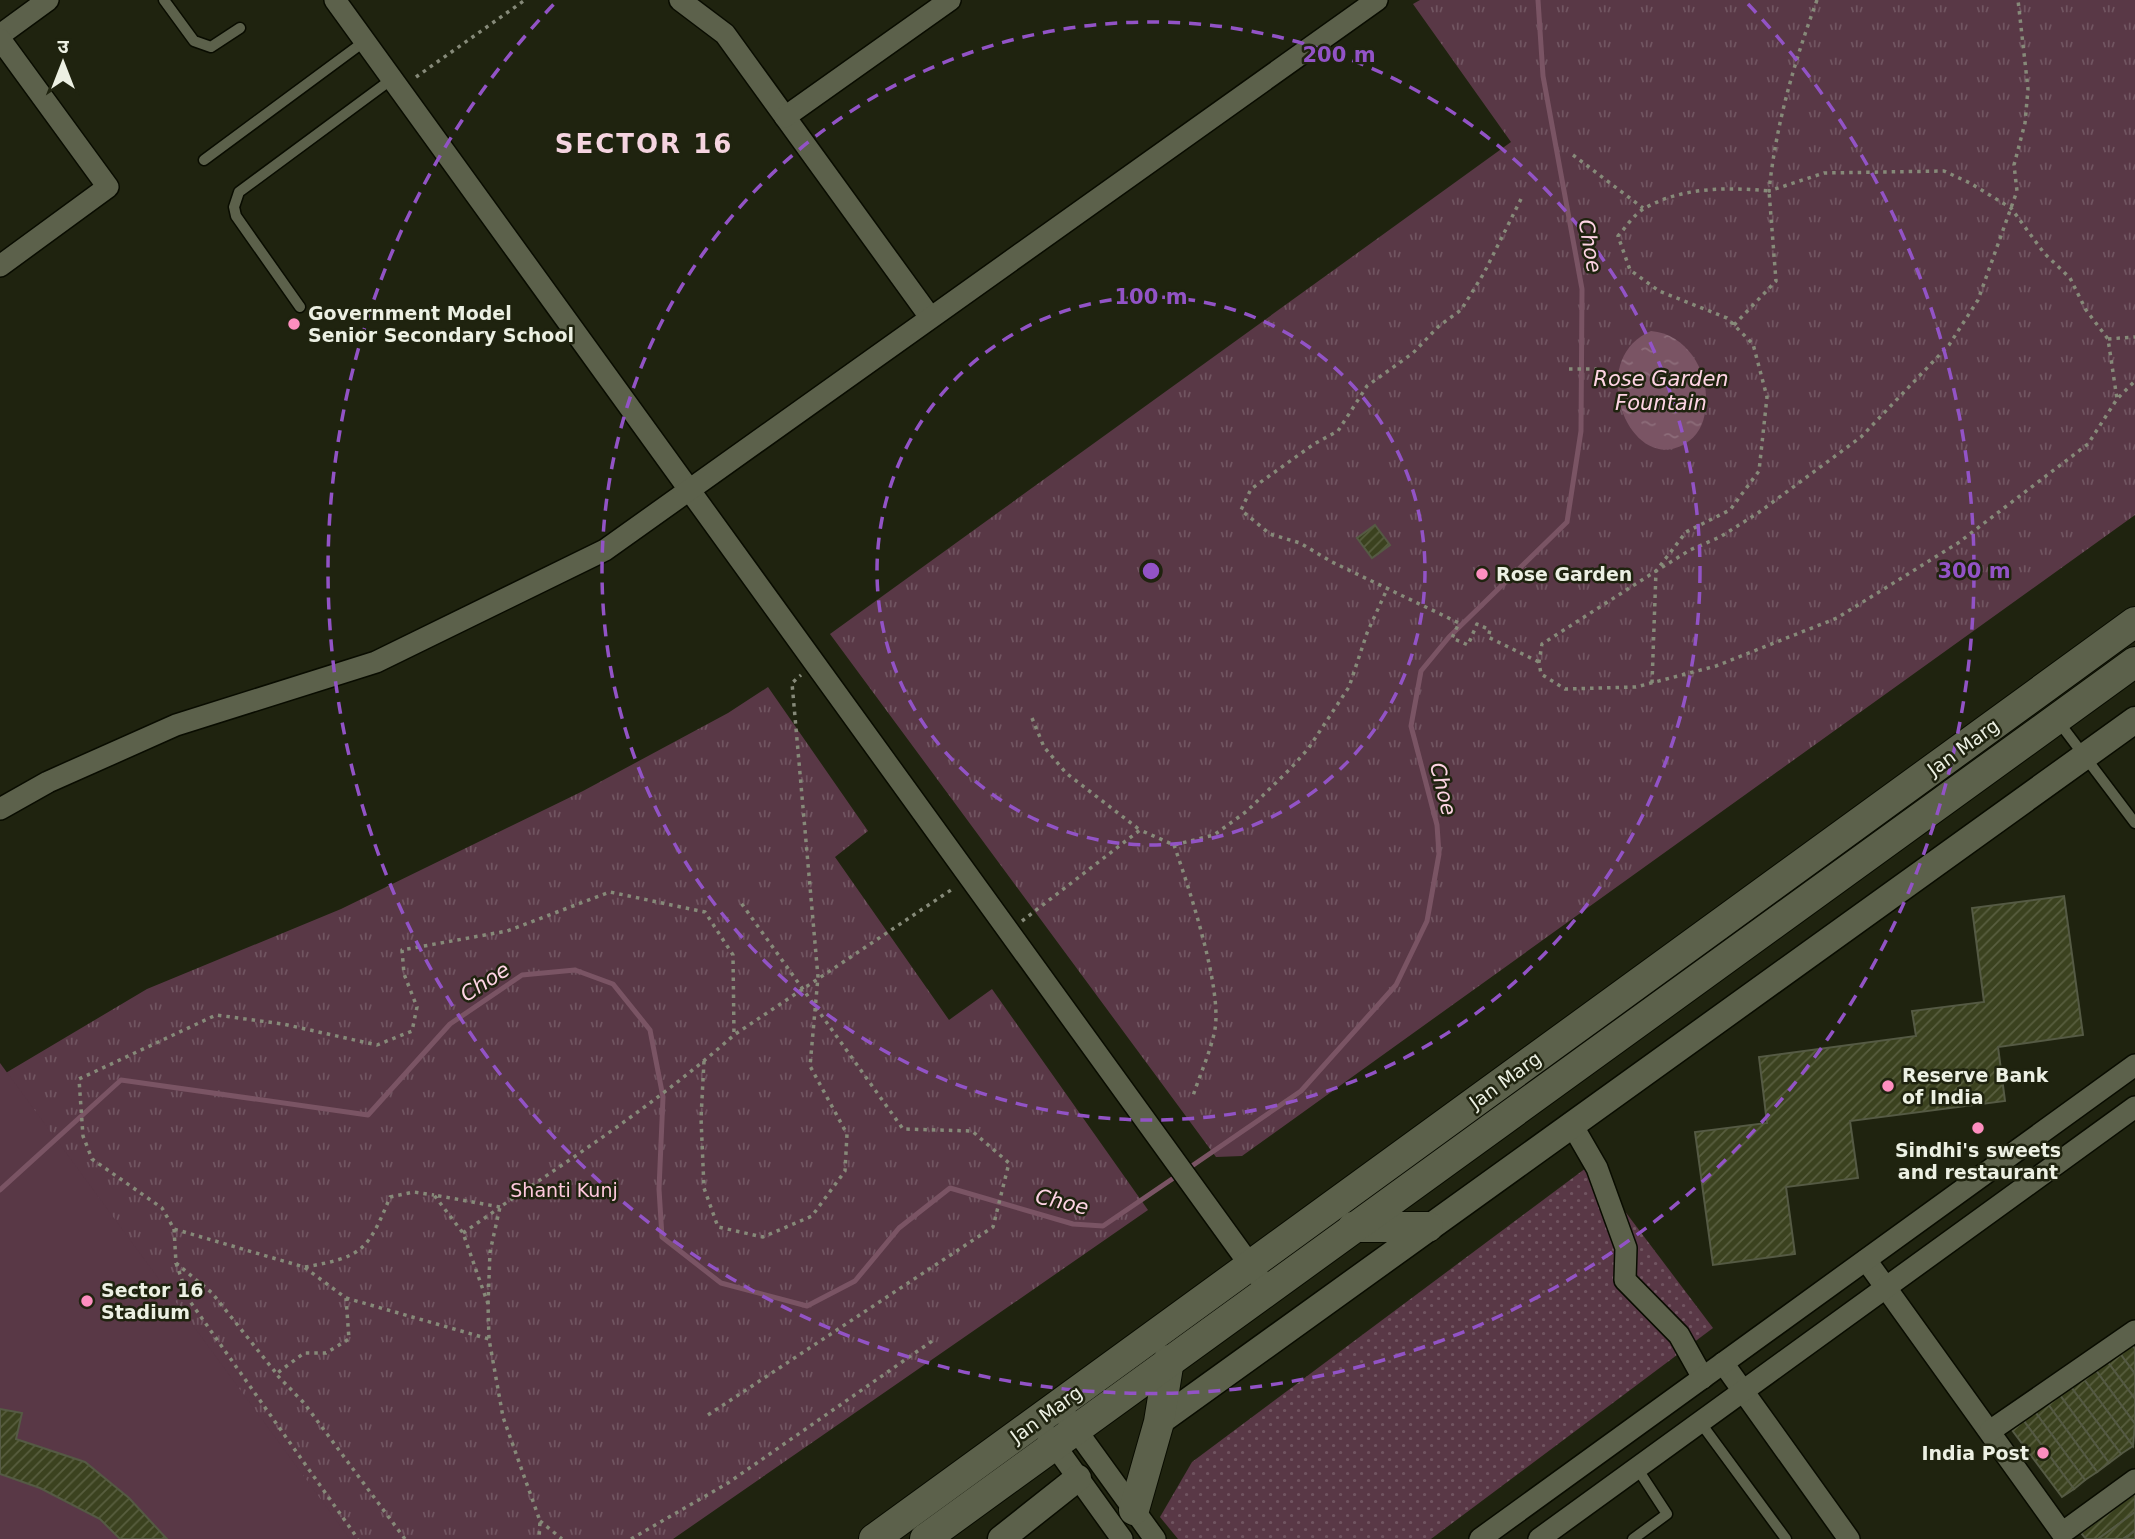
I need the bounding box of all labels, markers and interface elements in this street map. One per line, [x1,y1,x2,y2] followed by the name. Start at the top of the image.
[28,28,98,98] north arrow
[57,35,69,57] text: उ
[1302,43,1376,67] text: 200 m
[555,129,733,159] district label: SECTOR 16
[1574,217,1606,275] water label: Choe
[1114,285,1188,309] text: 100 m
[308,302,574,346] place label: Government Model Senior Secondary School
[286,316,302,332] marker: Government Model Senior Secondary School
[1593,367,1729,415] water label: Rose Garden Fountain
[1139,559,1163,583] centre of rings
[1937,559,2011,583] text: 300 m
[1496,563,1632,585] place label: Rose Garden
[1474,566,1490,582] marker: Rose Garden
[1922,714,2003,781] street label: Jan Marg
[1425,760,1461,818] water label: Choe
[456,957,514,1007] water label: Choe
[1464,1047,1545,1114] street label: Jan Marg
[1902,1064,2049,1108] place label: Reserve Bank of India
[1880,1078,1896,1094] marker: Reserve Bank of India
[1970,1120,1986,1136] marker: Sindhi's sweets and restaurant
[1895,1139,2061,1183] place label: Sindhi's sweets and restaurant
[510,1179,618,1201] park label: Shanti Kunj
[1033,1184,1091,1220] water label: Choe
[101,1279,203,1323] place label: Sector 16 Stadium
[79,1293,95,1309] marker: Sector 16 Stadium
[1005,1381,1086,1448] street label: Jan Marg
[1921,1442,2029,1464] place label: India Post
[2035,1445,2051,1461] marker: India Post

